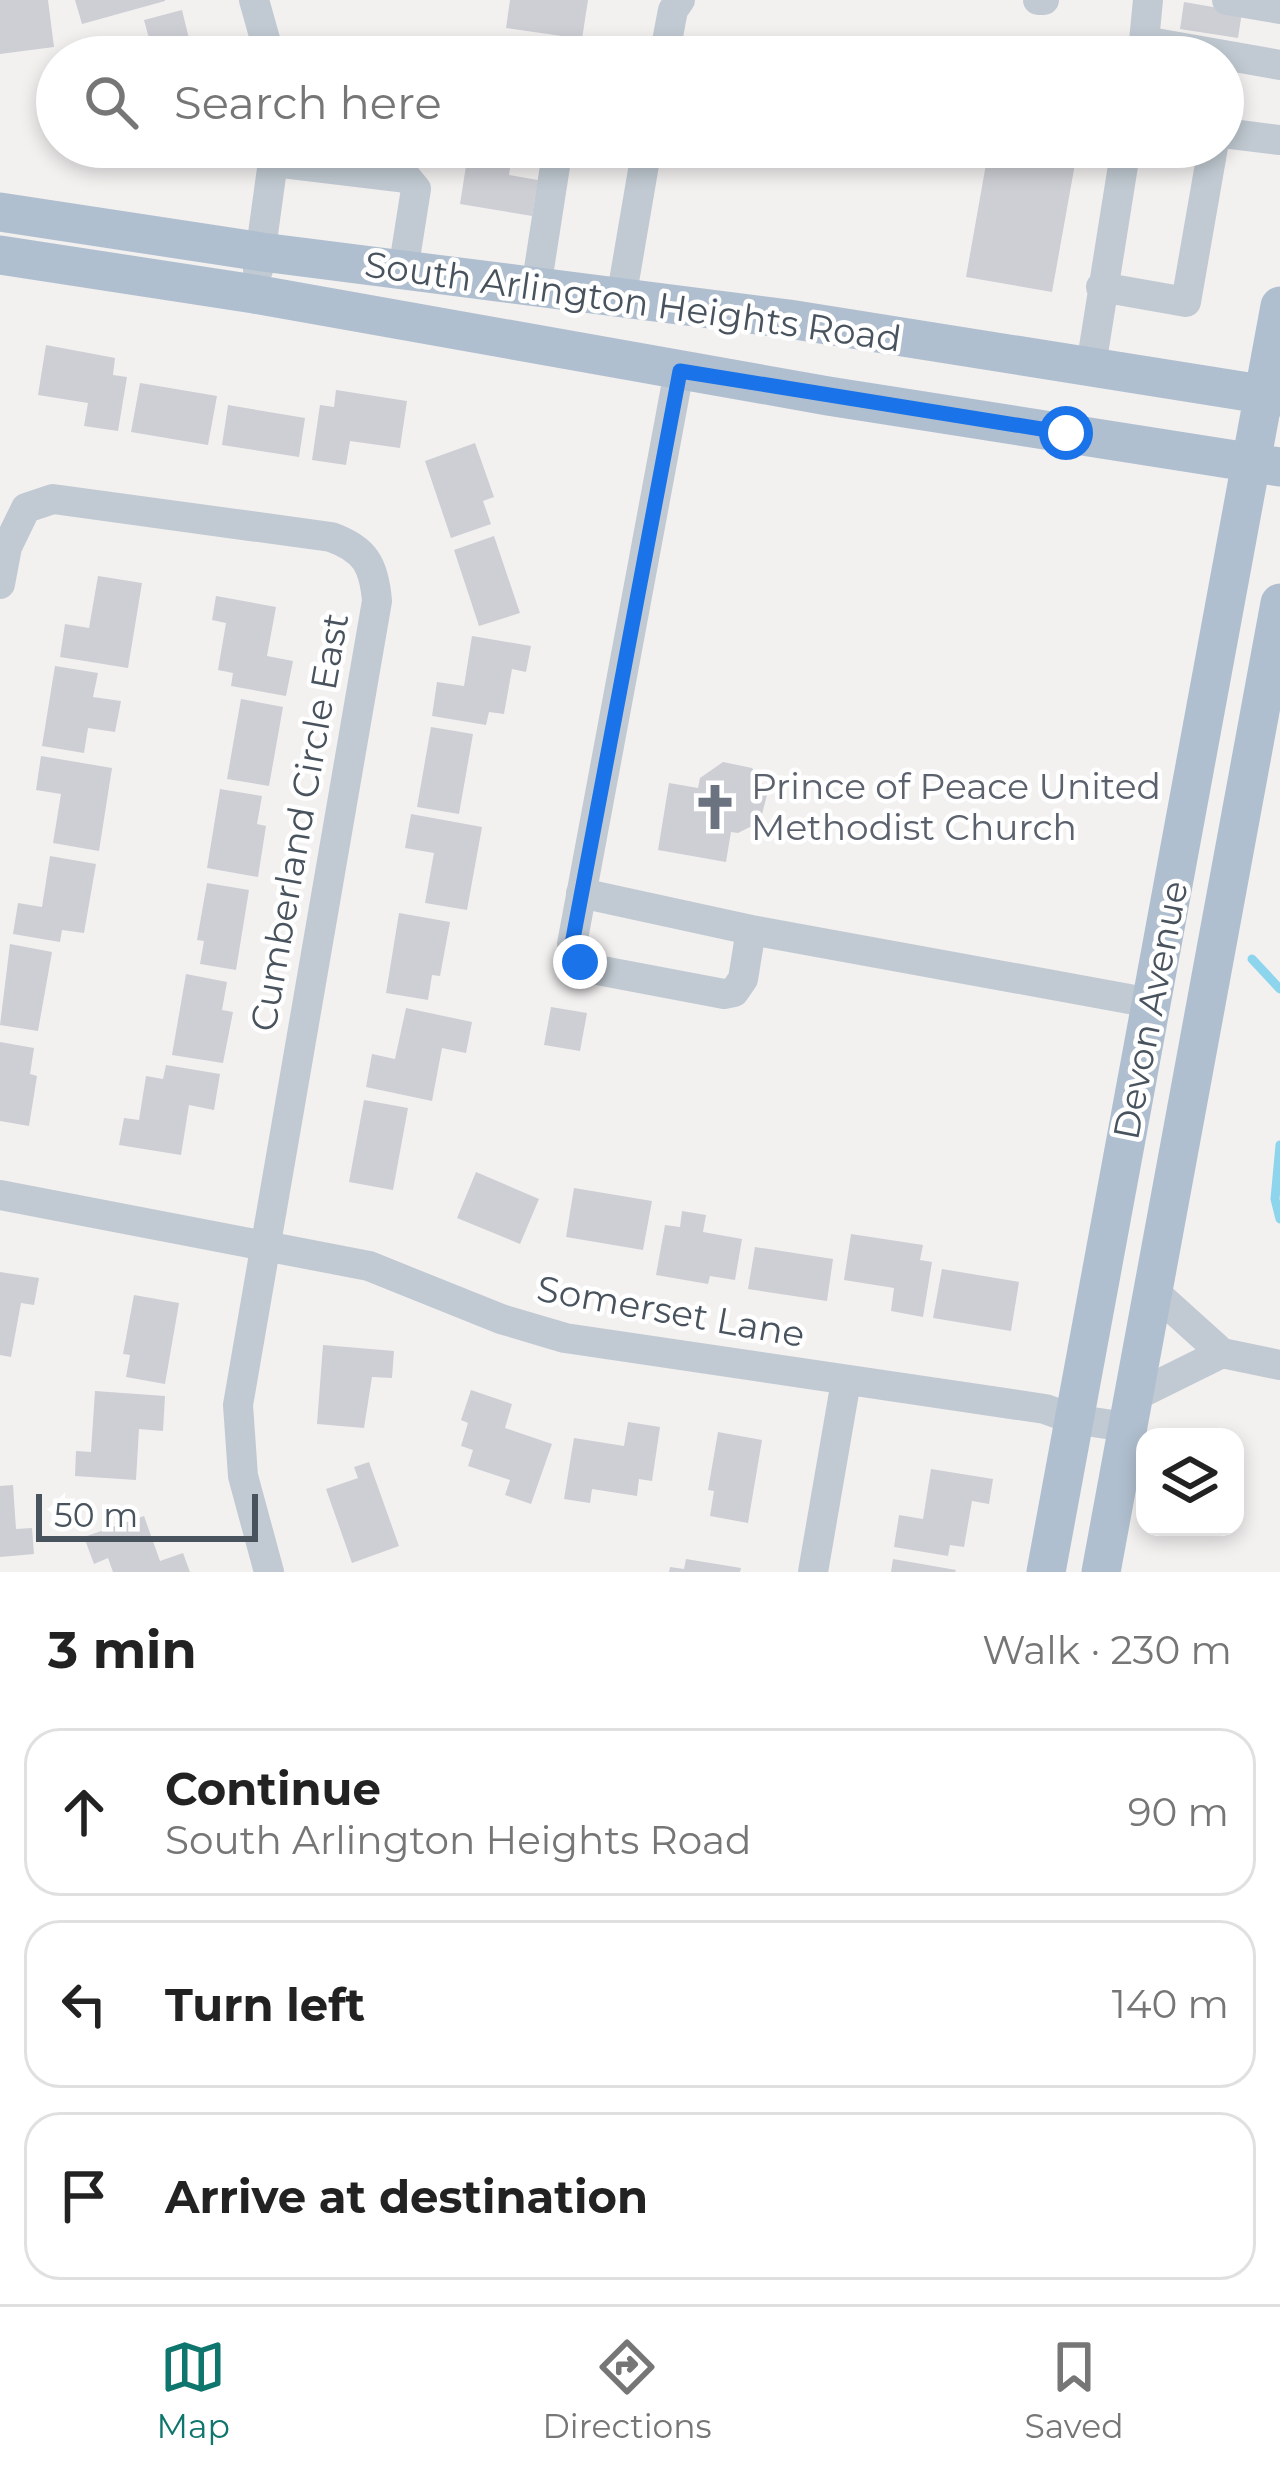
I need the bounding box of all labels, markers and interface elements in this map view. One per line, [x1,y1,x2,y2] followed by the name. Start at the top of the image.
[36,36,1244,168] search box
[78,69,144,135] icon: search
[174,75,442,130] text: Search here
[362,242,904,360] street label: South Arlington Heights Road
[1039,406,1093,460] route start
[241,609,357,1035] street label: Cumberland Circle East
[751,764,1161,849] place label: Prince of Peace United Methodist Church
[690,782,740,832] church icon: Prince of Peace United Methodist Church
[1103,877,1197,1143] street label: Devon Avenue
[553,935,607,989] route end
[534,1266,808,1356] street label: Somerset Lane
[1136,1428,1244,1536] map controls
[1136,1428,1244,1536] button: layers
[36,1488,258,1541] scale bar
[54,1495,138,1535] text: 50 m
[48,1619,197,1681] text: 3 min
[982,1626,1232,1674] text: Walk · 230 m
[165,1761,381,1816] text: Continue
[51,1779,117,1845] icon: ahead
[1128,1788,1229,1836] text: 90 m
[165,1816,751,1864] text: South Arlington Heights Road
[51,1971,117,2037] icon: left
[165,1977,365,2032] text: Turn left
[1112,1980,1229,2028] text: 140 m
[51,2163,117,2229] icon: arrive
[165,2169,648,2224] text: Arrive at destination
[156,2334,230,2446] tab: Map
[543,2334,712,2446] tab: Directions
[1024,2334,1124,2446] tab: Saved

